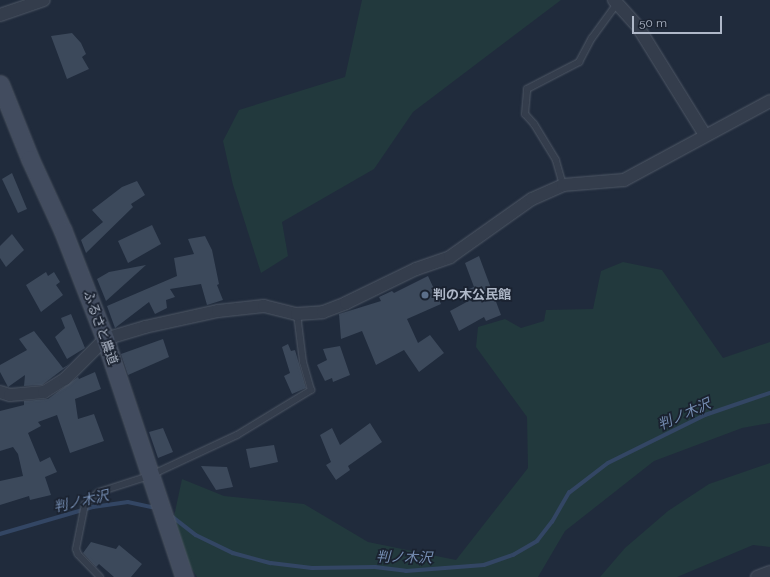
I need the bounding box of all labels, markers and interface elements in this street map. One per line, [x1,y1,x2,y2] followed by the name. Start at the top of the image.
[634,8,724,34] scale bar
[639,16,667,30] text: 50 m
[433,287,511,303] place label: 判の木公民館
[79,289,121,367] street label: ふるさと農道
[420,290,430,300] marker: 判の木公民館
[655,395,713,433] water label: 判ノ木沢
[52,487,110,515] water label: 判ノ木沢
[376,548,432,566] water label: 判ノ木沢

